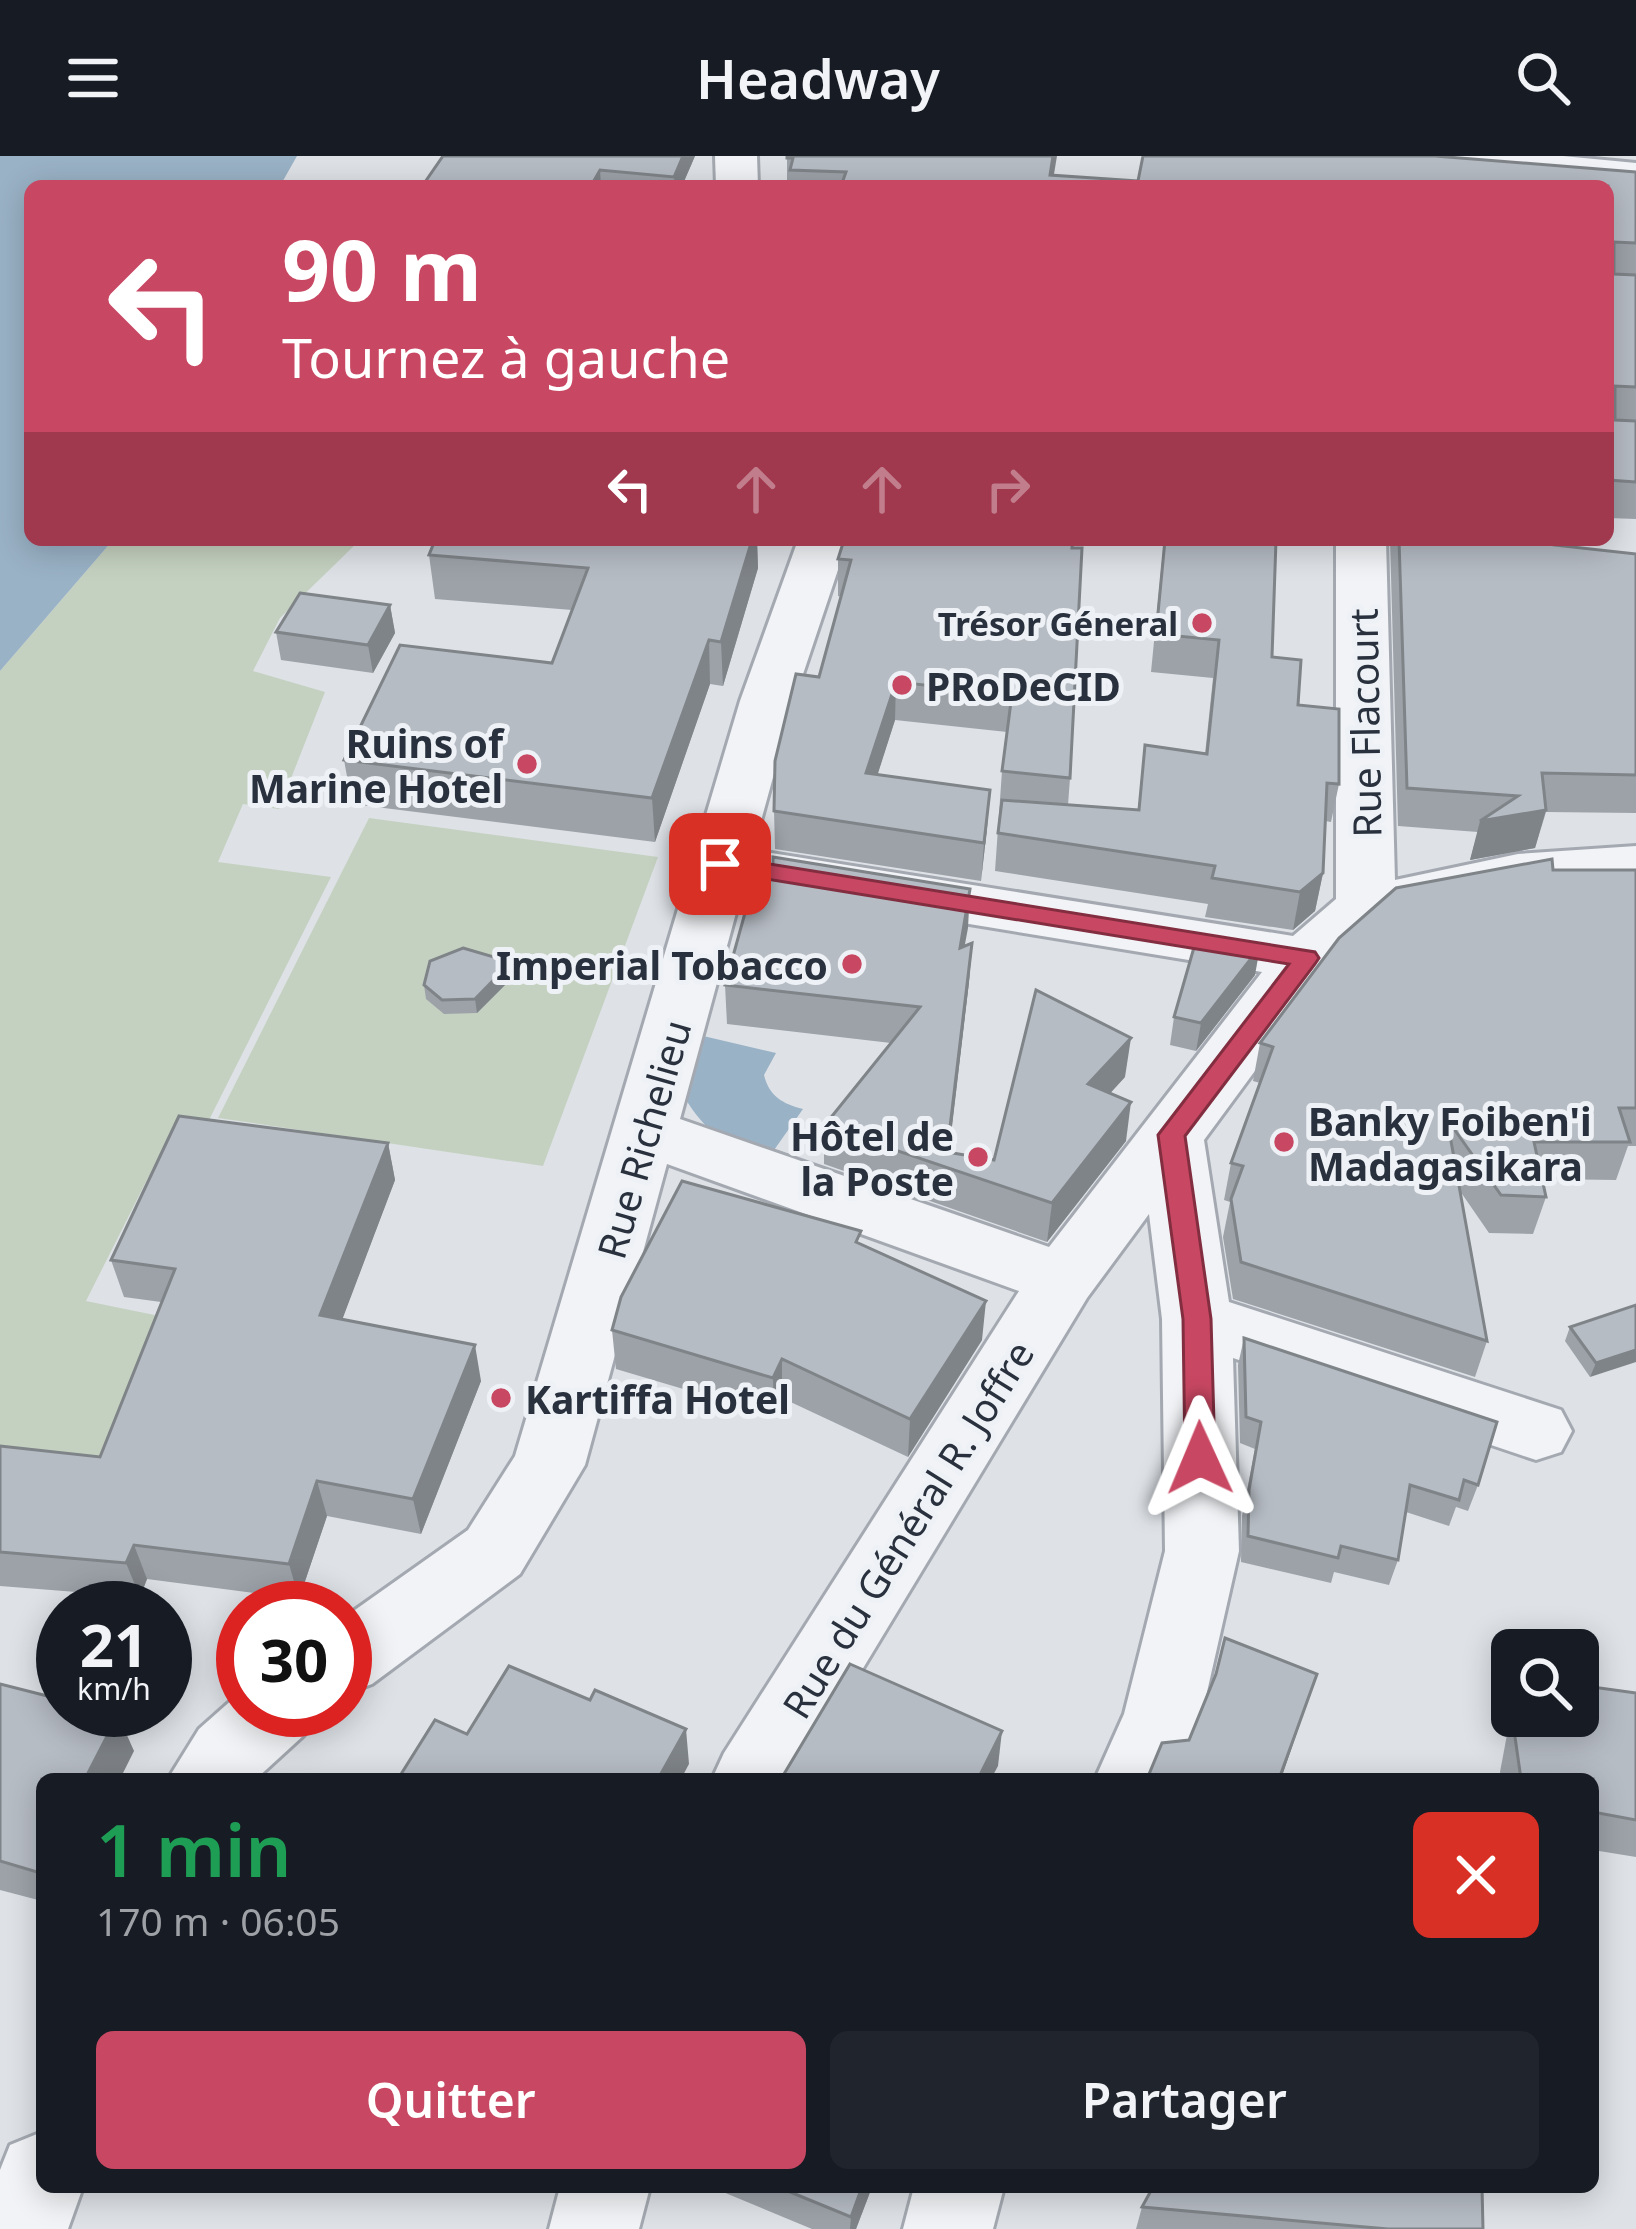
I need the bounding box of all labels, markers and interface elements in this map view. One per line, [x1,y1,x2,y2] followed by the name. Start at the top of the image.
[696,41,940,115] text: Headway
[60,45,126,111] icon: menu
[1510,45,1576,111] icon: search
[282,211,482,326] text: 90 m
[84,228,240,384] icon: left
[282,320,730,394] text: Tournez à gauche
[597,456,663,522] icon: left
[723,456,789,522] icon: ahead
[849,456,915,522] icon: ahead
[975,456,1041,522] icon: right
[938,601,1178,646] place label: Trésor Géneral
[1336,608,1392,838] street label: Rue Flacourt
[1189,610,1215,636] marker: Trésor Géneral
[926,659,1121,712] place label: PRoDeCID
[889,672,915,698] marker: PRoDeCID
[249,716,505,814] place label: Ruins of Marine Hotel
[514,751,540,777] marker: Ruins of Marine Hotel
[669,813,771,915] pin
[687,831,753,897] icon: arrive
[496,938,828,991] place label: Imperial Tobacco
[839,951,865,977] marker: Imperial Tobacco
[584,1014,702,1264] street label: Rue Richelieu
[1308,1094,1592,1192] place label: Banky Foiben'i Madagasikara
[790,1109,954,1207] place label: Hôtel de la Poste
[1271,1129,1297,1155] marker: Banky Foiben'i Madagasikara
[965,1144,991,1170] marker: Hôtel de la Poste
[769,1330,1045,1728] street label: Rue du Général R. Joffre
[525,1372,790,1425] place label: Kartiffa Hotel
[488,1385,514,1411] marker: Kartiffa Hotel
[1137,1395,1263,1521] position arrow
[216,1581,372,1737] speed limit sign: 30
[80,1603,148,1685] text: 21
[1491,1629,1599,1737] map controls
[1491,1629,1599,1737] button: search
[77,1668,151,1709] text: km/h
[96,1800,291,1898] text: 1 min
[1413,1812,1539,1938] button: close
[96,1894,340,1947] text: 170 m · 06:05
[96,2031,806,2169] button: Quitter
[830,2031,1539,2169] button: Partager

